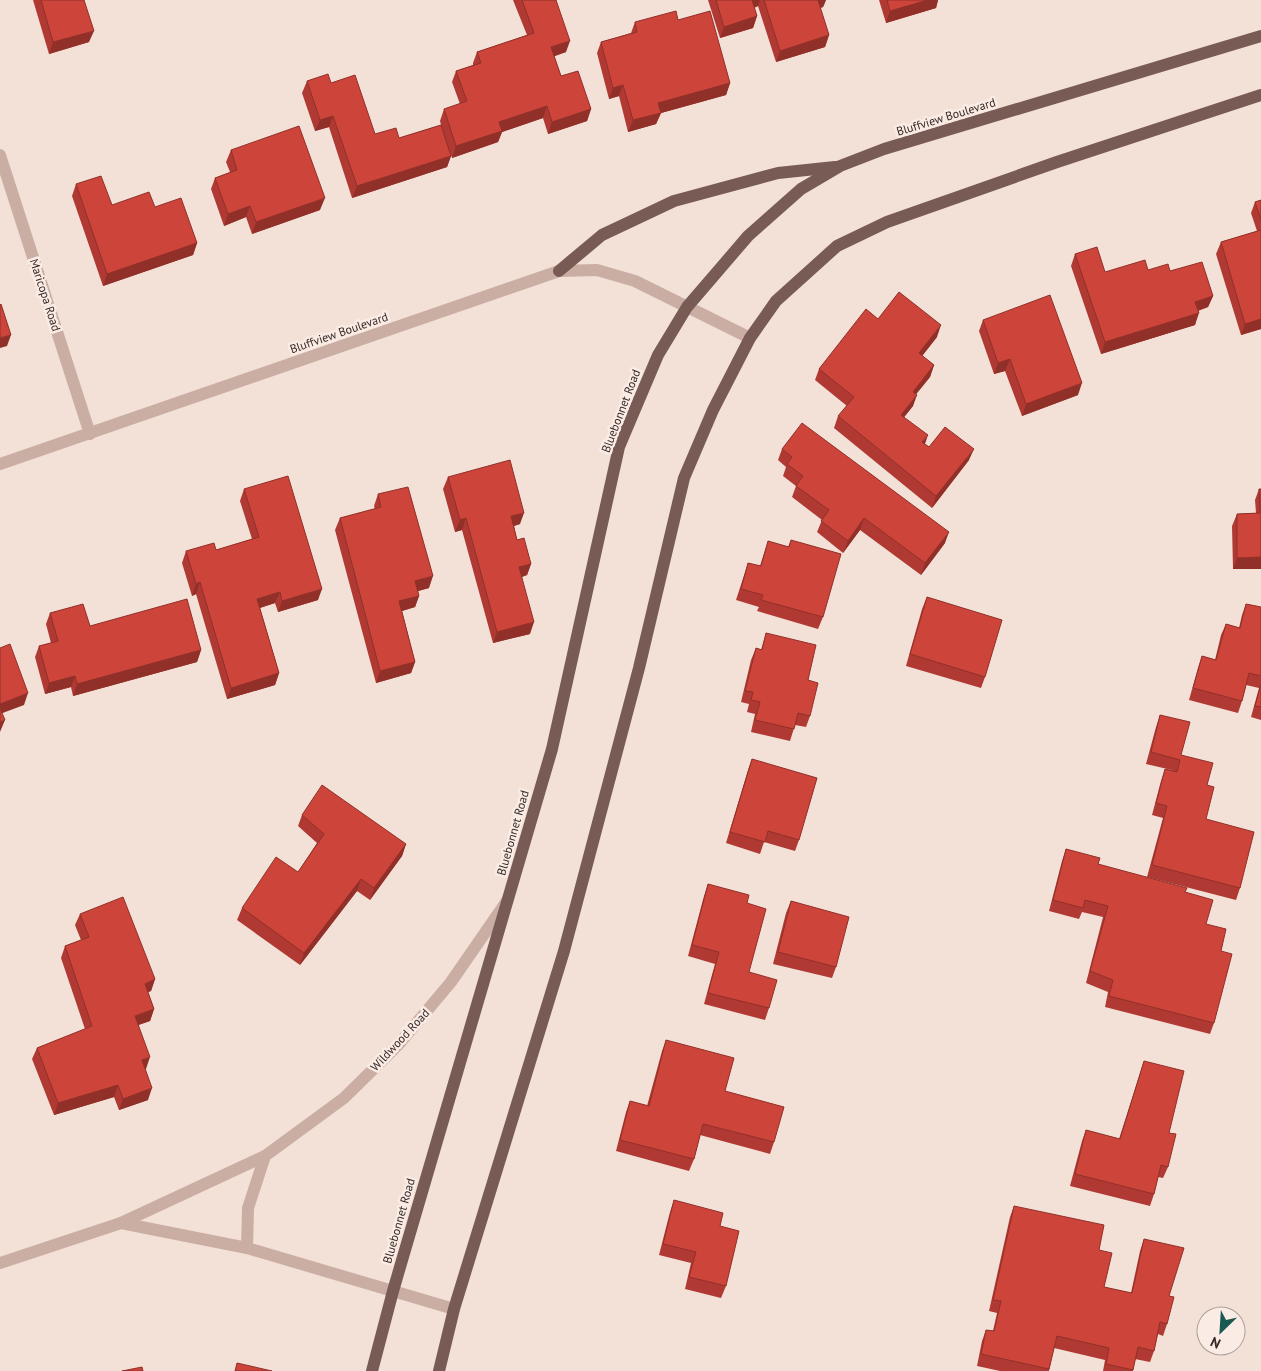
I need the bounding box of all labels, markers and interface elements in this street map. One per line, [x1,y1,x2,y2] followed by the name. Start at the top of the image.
[894,94,997,139] street label: Bluffview Boulevard
[27,257,64,333] street label: Maricopa Road
[288,309,390,356] street label: Bluffview Boulevard
[598,367,643,455] street label: Bluebonnet Road
[493,789,532,877] street label: Bluebonnet Road
[367,1005,432,1074] street label: Wildwood Road
[379,1177,418,1265] street label: Bluebonnet Road
[1196,1306,1246,1356] north arrow
[1208,1333,1223,1353] text: N

